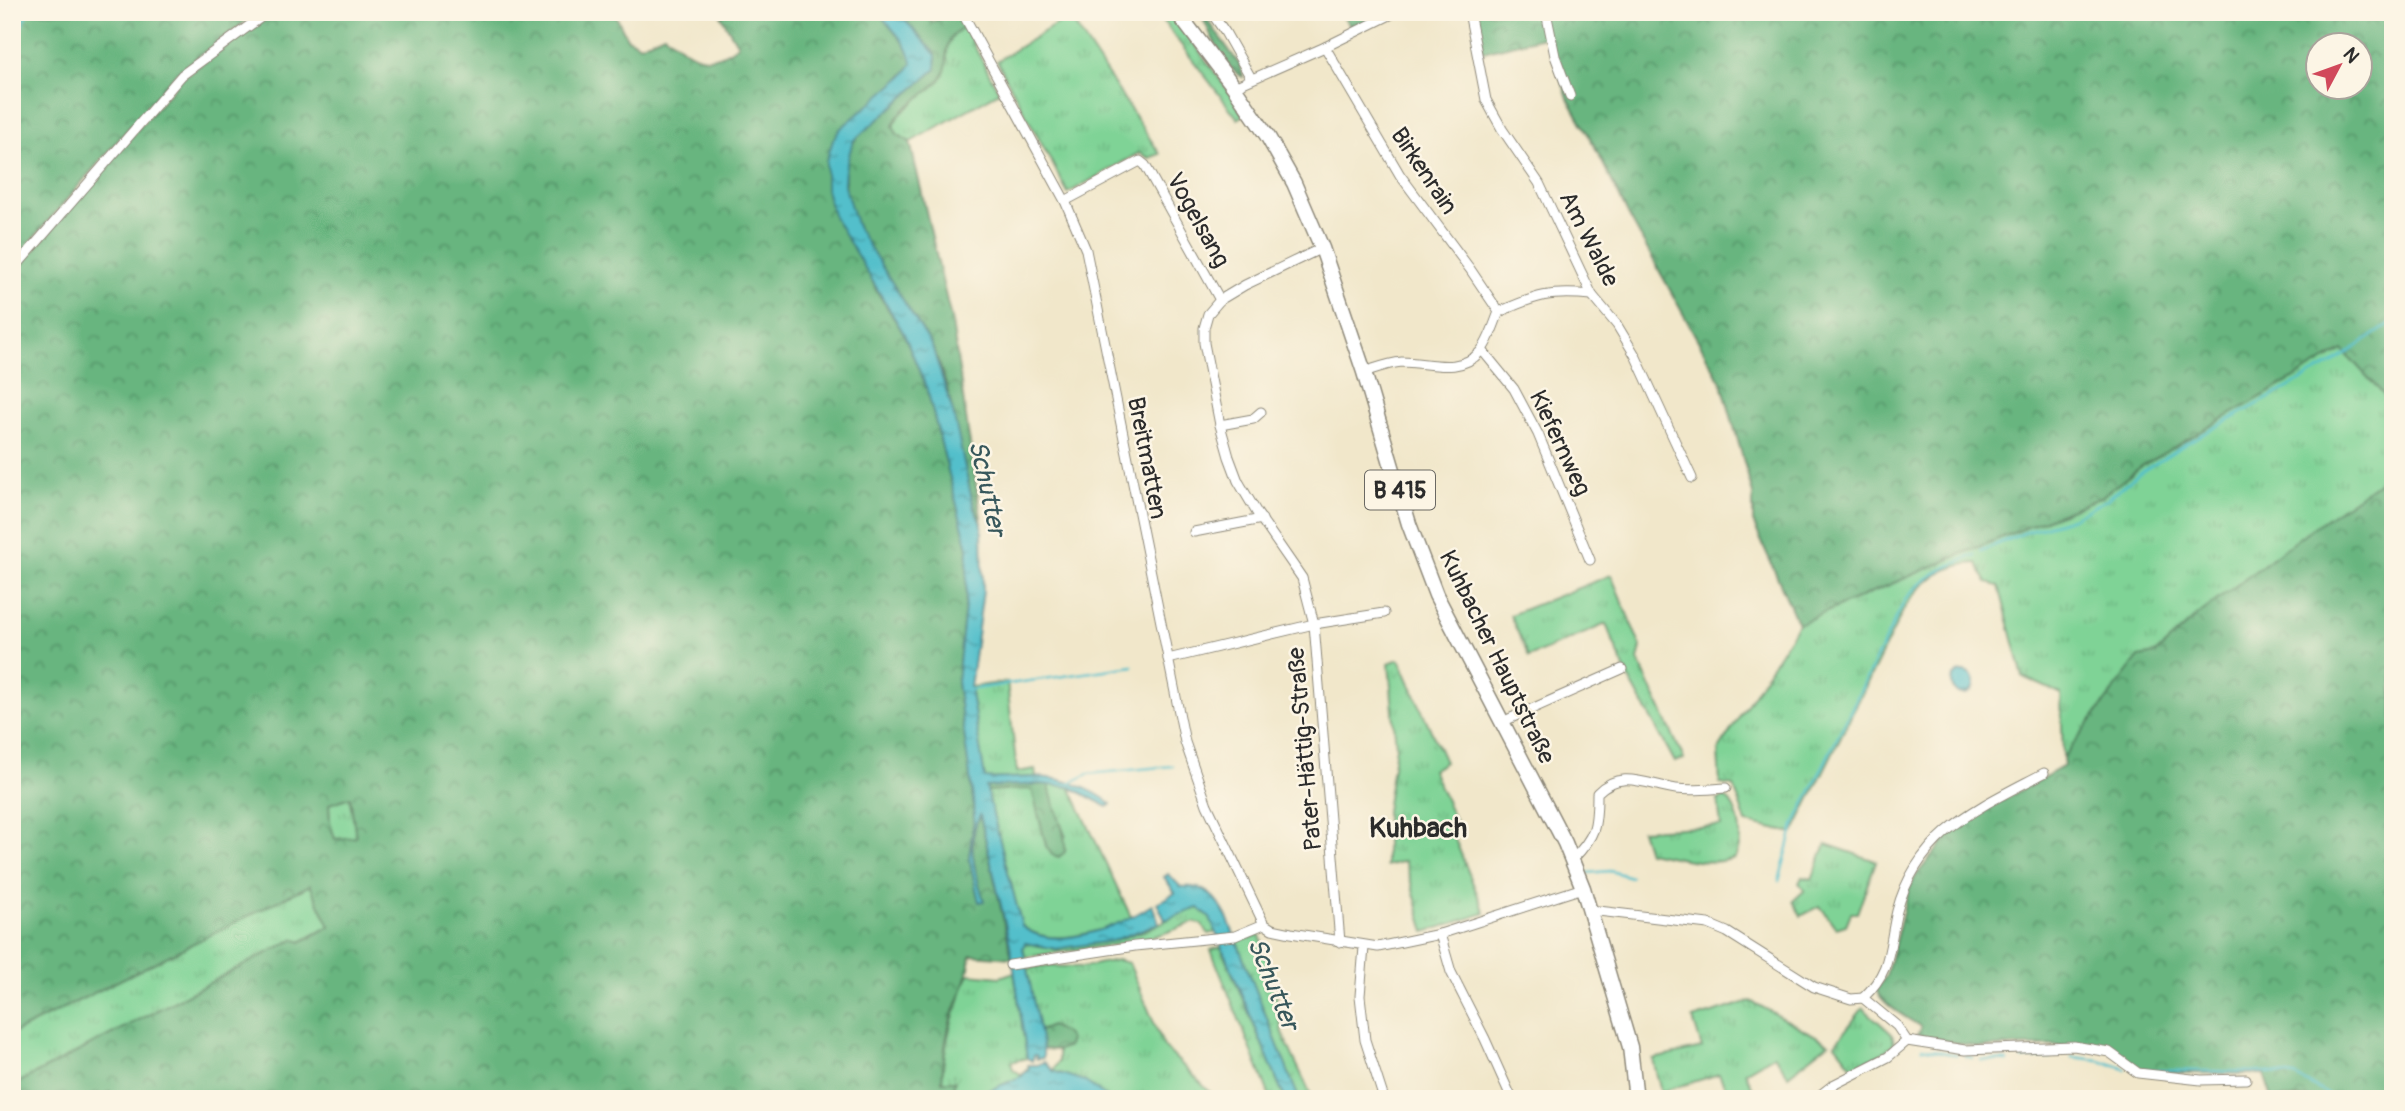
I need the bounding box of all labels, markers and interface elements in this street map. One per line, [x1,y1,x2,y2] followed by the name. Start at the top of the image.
[2304,32,2374,102] north arrow
[2338,43,2364,68] text: N
[1384,122,1464,220] street label: Birkenrain
[1160,168,1236,272] street label: Vogelsang
[1553,187,1625,292] street label: Am Walde
[1523,386,1597,500] street label: Kiefernweg
[1121,395,1173,521] street label: Breitmatten
[961,437,1013,542] water label: Schutter
[1365,470,1435,510] road number: B 415
[1433,546,1561,769] street label: Kuhbacher Hauptstraße
[1282,646,1328,852] street label: Pater-Hättig-Straße
[1369,811,1467,846] district label: Kuhbach
[1240,933,1307,1038] water label: Schutter

